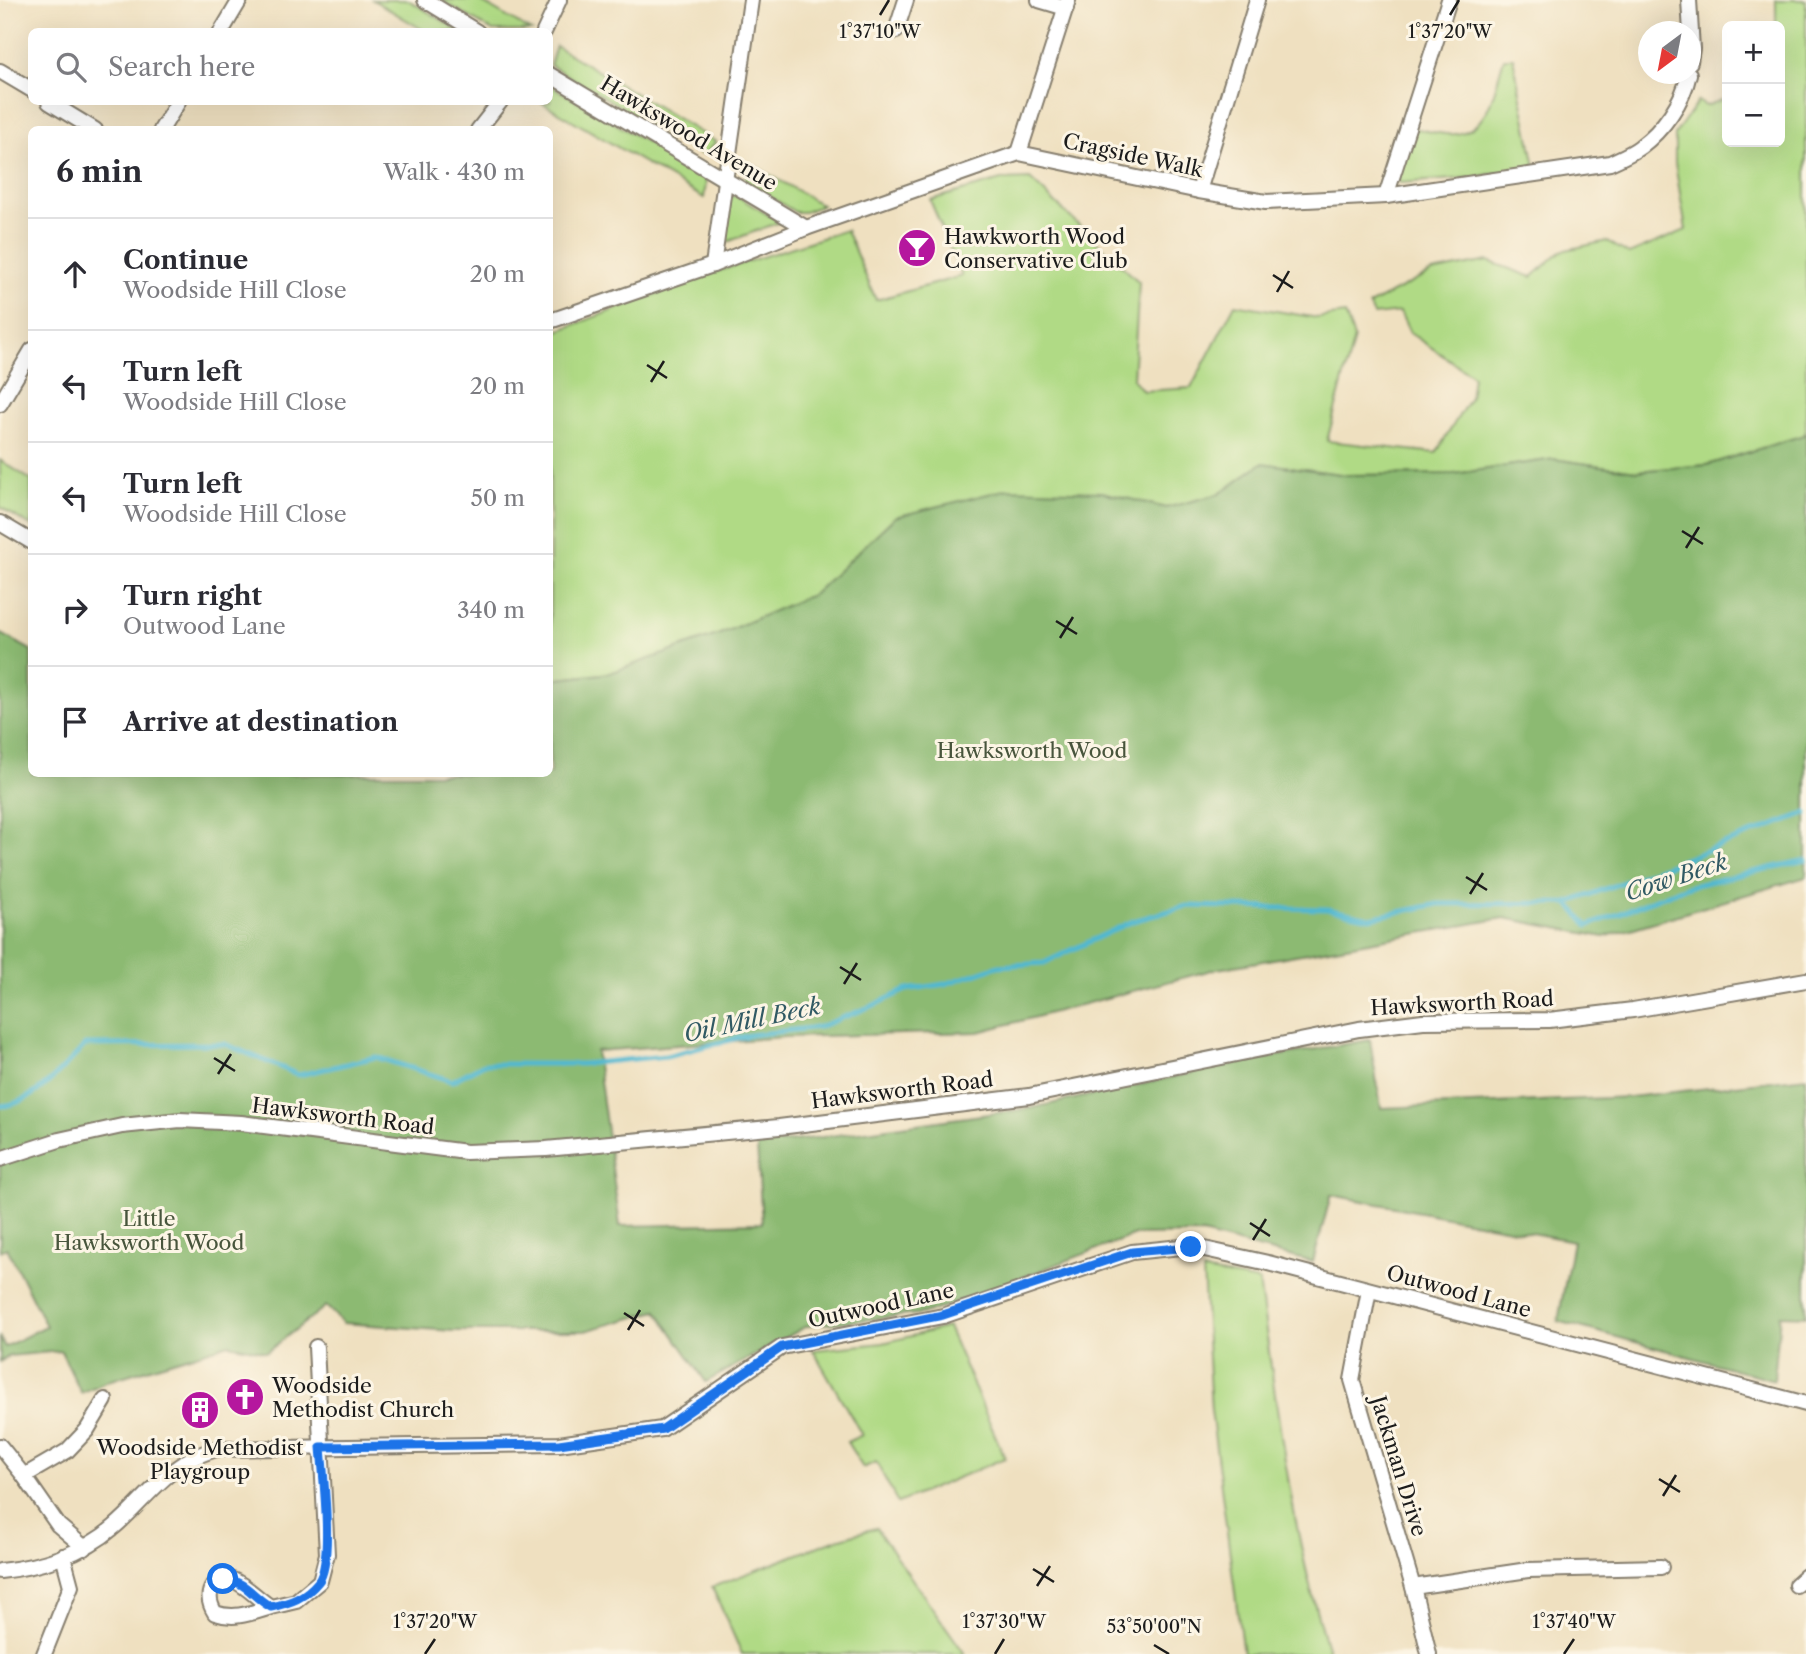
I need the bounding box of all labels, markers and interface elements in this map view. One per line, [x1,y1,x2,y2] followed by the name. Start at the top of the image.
[839,21,922,43] text: 1°37'10"W
[1408,21,1493,43] text: 1°37'20"W
[1638,21,1701,84] north arrow
[1722,21,1785,147] map controls
[1722,21,1785,84] button: +
[28,28,553,105] search box
[52,48,90,86] icon: search
[108,51,255,83] text: Search here
[596,70,782,196] street label: Hawkswood Avenue
[1722,84,1785,147] button: −
[1061,128,1206,182] street label: Cragside Walk
[56,153,143,190] text: 6 min
[383,158,525,186] text: Walk · 430 m
[944,224,1128,273] place label: Hawkworth Wood Conservative Club
[896,227,938,269] bar icon: Hawkworth Wood Conservative Club
[123,244,248,276] text: Continue
[56,255,94,293] icon: ahead
[470,260,525,288] text: 20 m
[123,276,347,304] text: Woodside Hill Close
[123,356,242,388] text: Turn left
[56,367,94,405] icon: left
[470,372,525,400] text: 20 m
[123,388,347,416] text: Woodside Hill Close
[123,468,242,500] text: Turn left
[56,479,94,517] icon: left
[470,484,525,512] text: 50 m
[123,500,347,528] text: Woodside Hill Close
[123,580,262,612] text: Turn right
[56,591,94,629] icon: right
[457,596,525,624] text: 340 m
[123,612,286,640] text: Outwood Lane
[56,703,94,741] icon: arrive
[123,706,398,738] text: Arrive at destination
[937,738,1127,763] park label: Hawksworth Wood
[1621,847,1731,907] water label: Cow Beck
[1370,986,1554,1020] street label: Hawksworth Road
[681,992,823,1048] water label: Oil Mill Beck
[809,1066,995,1114] street label: Hawksworth Road
[250,1092,436,1140] street label: Hawksworth Road
[54,1206,244,1255] park label: Little Hawksworth Wood
[1175,1231,1206,1262] route end
[1384,1260,1534,1322] street label: Outwood Lane
[806,1277,956,1333] street label: Outwood Lane
[271,1373,454,1422] place label: Woodside Methodist Church
[224,1376,266,1418] church icon: Woodside Methodist Church
[179,1389,221,1431] building icon: Woodside Methodist Playgroup
[1365,1390,1432,1539] street label: Jackman Drive
[95,1435,304,1484] place label: Woodside Methodist Playgroup
[207,1563,238,1594] route start
[393,1611,478,1633] text: 1°37'20"W
[962,1611,1047,1633] text: 1°37'30"W
[1532,1611,1617,1633] text: 1°37'40"W
[1106,1616,1202,1638] text: 53°50'00"N

